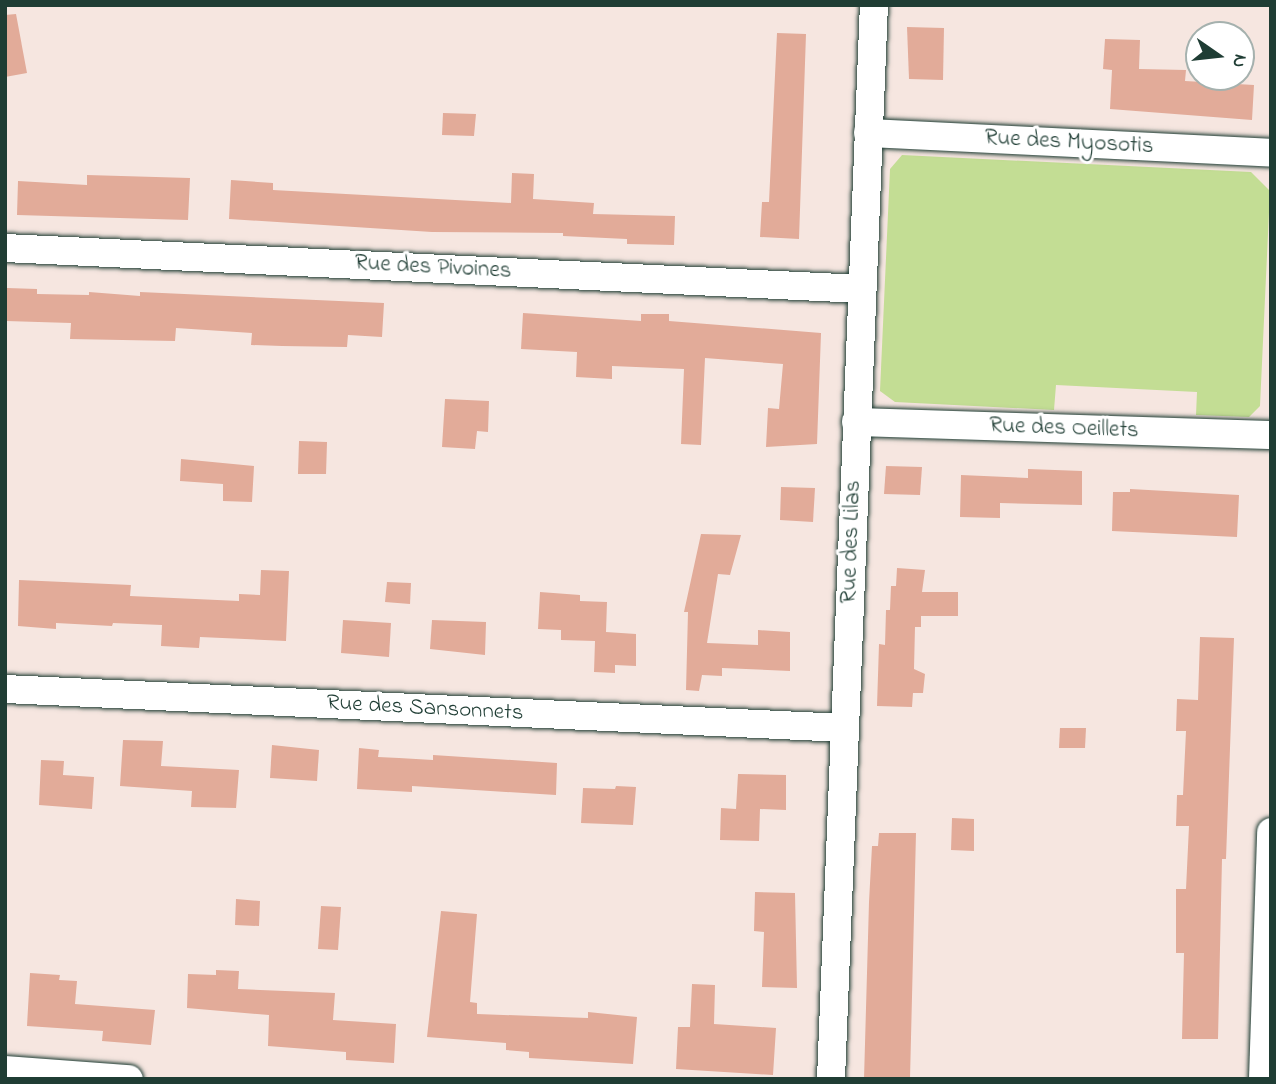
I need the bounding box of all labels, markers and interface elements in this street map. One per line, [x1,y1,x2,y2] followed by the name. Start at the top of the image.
[1185,21,1255,91] north arrow
[1224,51,1254,70] text: N
[984,125,1154,161] street label: Rue des Myosotis
[354,250,512,286] street label: Rue des Pivoines
[989,413,1139,445] street label: Rue des Oeillets
[836,480,868,604] street label: Rue des Lilas
[326,690,524,728] street label: Rue des Sansonnets

